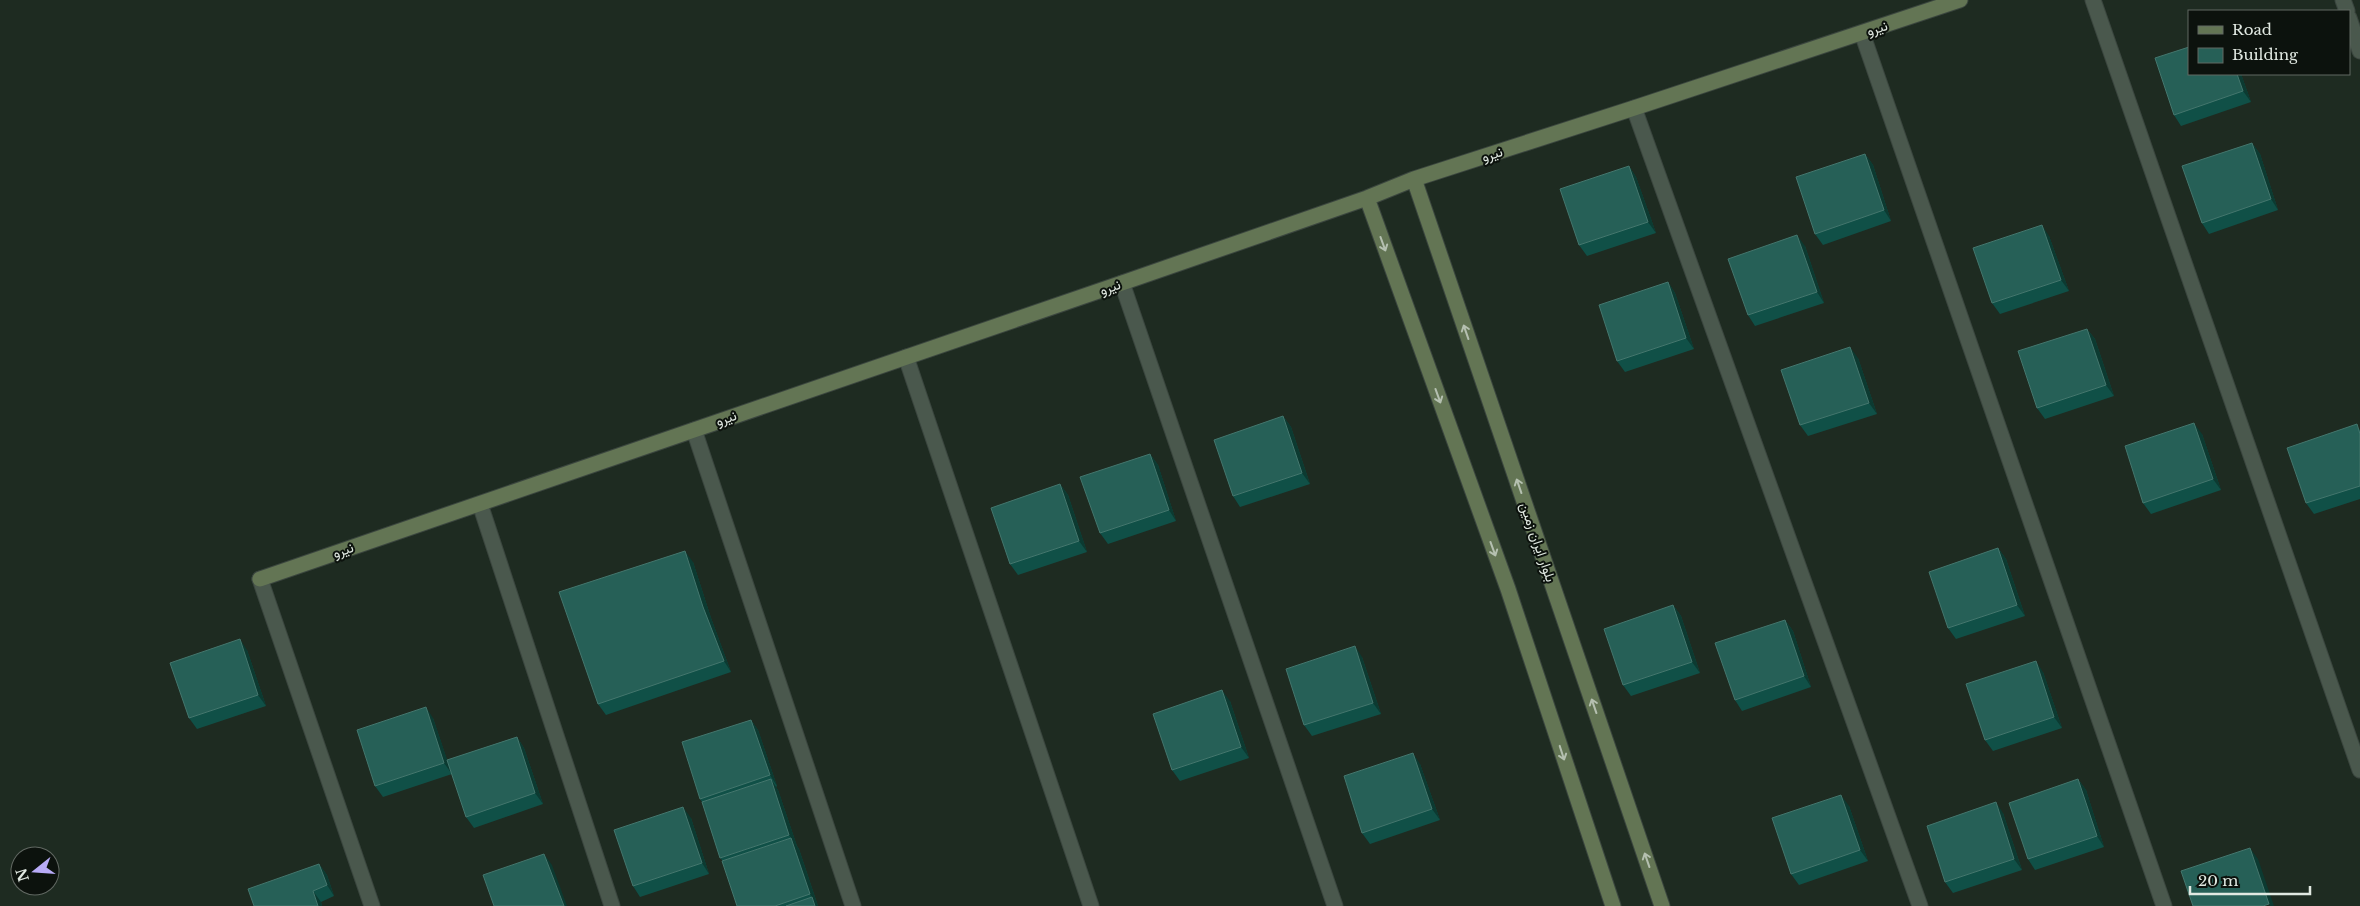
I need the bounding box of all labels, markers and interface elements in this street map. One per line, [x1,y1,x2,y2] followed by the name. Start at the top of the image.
[2188,10,2350,75] legend
[1864,16,1890,40] street label: نیرو
[2232,20,2272,39] text: Road
[2232,45,2299,64] text: Building
[1479,142,1505,166] street label: نیرو
[1379,235,1388,251] one-way arrow
[1097,275,1123,299] street label: نیرو
[1461,325,1470,341] one-way arrow
[1434,388,1443,404] one-way arrow
[713,406,739,430] street label: نیرو
[1514,479,1523,494] one-way arrow
[1516,500,1560,584] street label: بلوار ایران زمین
[330,538,356,562] street label: نیرو
[1489,541,1498,556] one-way arrow
[1589,699,1598,714] one-way arrow
[1558,745,1568,761] one-way arrow
[10,846,60,896] north arrow
[1641,852,1651,868] one-way arrow
[2190,864,2310,896] scale bar
[12,866,33,884] text: N
[2198,871,2238,890] text: 20 m

